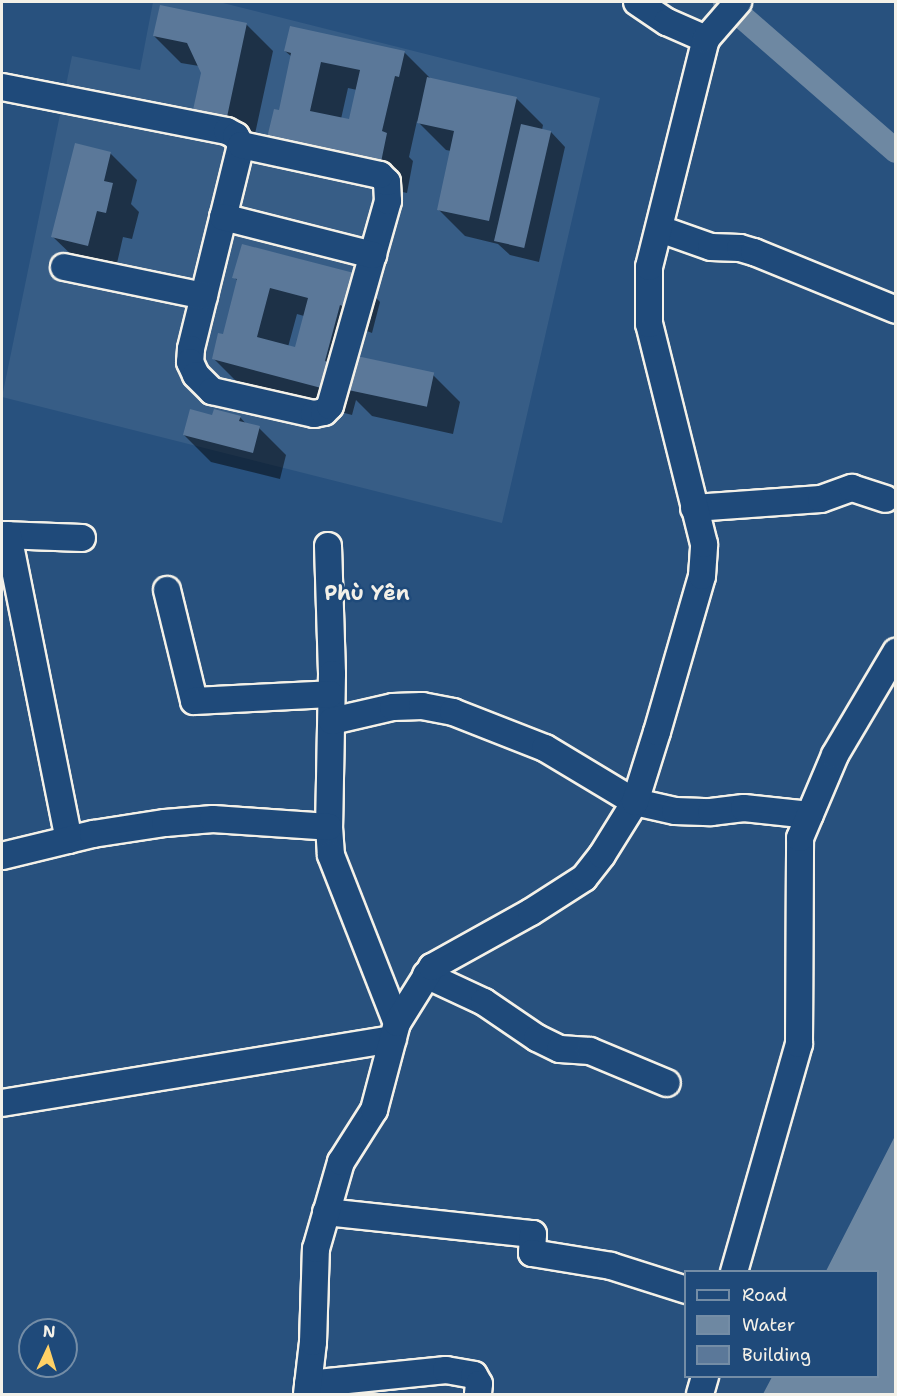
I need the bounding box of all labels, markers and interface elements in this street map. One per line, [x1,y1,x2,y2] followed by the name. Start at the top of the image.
[324,580,410,606] district label: Phù Yên
[684,1270,879,1378] legend
[742,1283,787,1307] text: Road
[742,1313,795,1337] text: Water
[18,1318,78,1378] north arrow
[42,1321,56,1342] text: N
[742,1343,811,1367] text: Building

